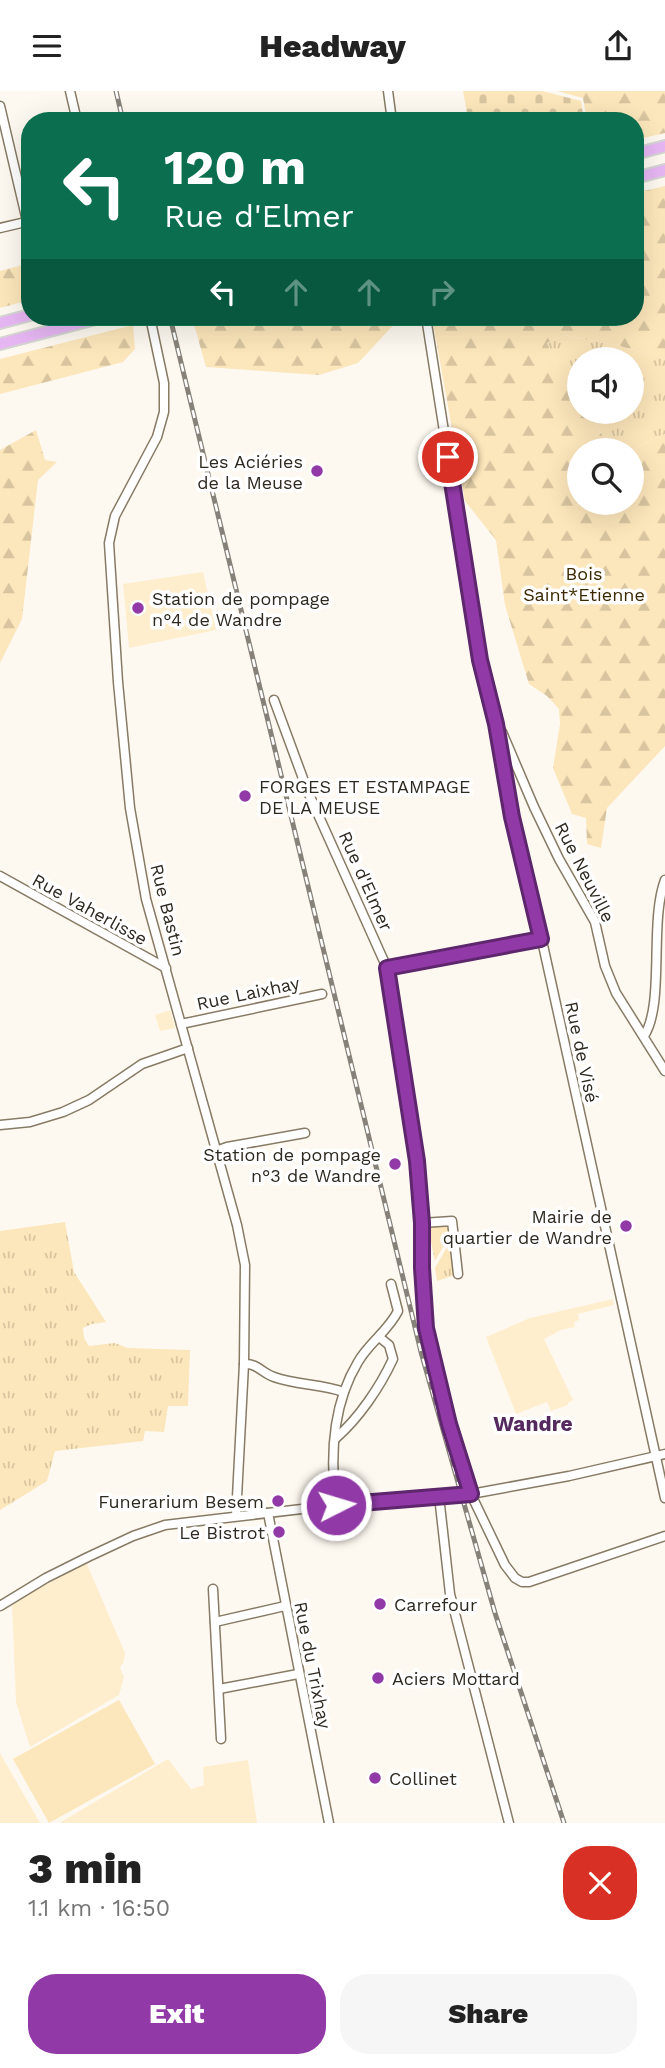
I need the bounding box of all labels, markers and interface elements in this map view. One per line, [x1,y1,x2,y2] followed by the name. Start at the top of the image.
[28,27,66,65] icon: menu
[259,27,406,65] text: Headway
[599,27,637,65] icon: share
[164,138,306,196] text: 120 m
[49,140,140,231] icon: left
[164,197,354,235] text: Rue d'Elmer
[204,273,242,311] icon: left
[277,273,315,311] icon: ahead
[350,273,388,311] icon: ahead
[423,273,461,311] icon: right
[567,347,644,515] map controls
[567,347,644,424] button: sound
[418,427,478,487] pin
[429,438,467,476] icon: arrive
[567,438,644,515] button: search
[197,451,303,493] place label: Les Aciéries de la Meuse
[309,463,325,479] marker: Les Aciéries de la Meuse
[523,563,645,605] park label: Bois Saint*Etienne
[152,588,330,630] place label: Station de pompage n°4 de Wandre
[130,600,146,616] marker: Station de pompage n°4 de Wandre
[259,776,470,818] place label: FORGES ET ESTAMPAGE DE LA MEUSE
[237,788,253,804] marker: FORGES ET ESTAMPAGE DE LA MEUSE
[551,818,619,926] street label: Rue Neuville
[335,828,397,934] street label: Rue d'Elmer
[146,862,190,958] street label: Rue Bastin
[29,869,151,949] street label: Rue Vaherlisse
[195,972,302,1014] street label: Rue Laixhay
[561,999,603,1105] street label: Rue de Visé
[203,1144,381,1186] place label: Station de pompage n°3 de Wandre
[387,1156,403,1172] marker: Station de pompage n°3 de Wandre
[443,1206,612,1248] place label: Mairie de quartier de Wandre
[618,1218,634,1234] marker: Mairie de quartier de Wandre
[493,1411,573,1436] district label: Wandre
[299,1468,373,1542] position arrow
[98,1491,264,1512] place label: Funerarium Besem
[270,1493,286,1509] marker: Funerarium Besem
[179,1522,265,1543] place label: Le Bistrot
[271,1524,287,1540] marker: Le Bistrot
[394,1594,477,1615] place label: Carrefour
[372,1596,388,1612] marker: Carrefour
[290,1600,336,1731] street label: Rue du Trixhay
[392,1668,520,1689] place label: Aciers Mottard
[370,1670,386,1686] marker: Aciers Mottard
[389,1768,457,1789] place label: Collinet
[367,1770,383,1786] marker: Collinet
[28,1844,142,1893] text: 3 min
[563,1846,637,1920] button: close
[28,1895,170,1922] text: 1.1 km · 16:50
[28,1974,326,2054] button: Exit
[340,1974,637,2054] button: Share

